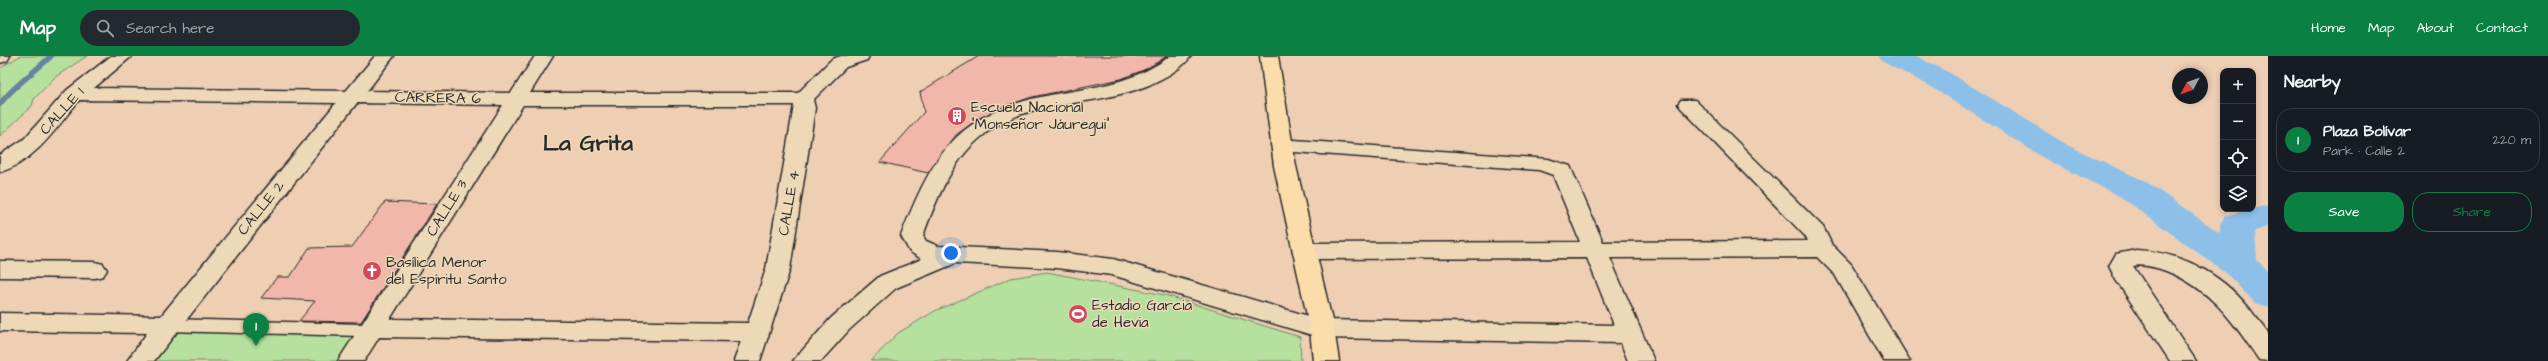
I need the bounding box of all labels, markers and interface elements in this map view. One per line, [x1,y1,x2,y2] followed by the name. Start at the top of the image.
[80,10,360,46] search box
[20,15,56,42] text: Map
[94,17,116,39] icon: search
[126,18,215,39] text: Search here
[2311,18,2346,38] text: Home
[2368,18,2394,38] text: Map
[2416,18,2454,38] text: About
[2476,18,2528,38] text: Contact
[2172,68,2208,104] north arrow
[2220,68,2256,212] map controls
[2220,68,2256,104] button: +
[2284,70,2341,94] text: Nearby
[35,82,89,140] street label: CALLE 1
[395,87,482,109] street label: CARRERA 6
[971,97,1110,136] place label: Escuela Nacional "Monseñor Jáuregui"
[2220,104,2256,140] button: −
[946,105,968,127] building icon: Escuela Nacional "Monseñor Jáuregui"
[2323,121,2411,142] text: Plaza Bolívar
[543,127,633,159] district label: La Grita
[2297,131,2299,149] text: 1
[2493,131,2531,149] text: 220 m
[2220,140,2256,176] button: locate
[2323,142,2405,160] text: Park · Calle 2
[773,169,805,237] street label: CALLE 4
[421,175,473,240] street label: CALLE 3
[233,176,290,240] street label: CALLE 2
[2220,176,2256,212] button: layers
[2284,192,2404,232] button: Save
[2412,192,2532,232] button: Share
[941,243,961,263] your location
[386,252,507,290] place label: Basílica Menor del Espíritu Santo
[361,260,383,282] church icon: Basílica Menor del Espíritu Santo
[1092,295,1193,333] place label: Estadio Garcia de Hevia
[1067,303,1089,325] sports icon: Estadio Garcia de Hevia
[243,313,269,346] pin: 1

